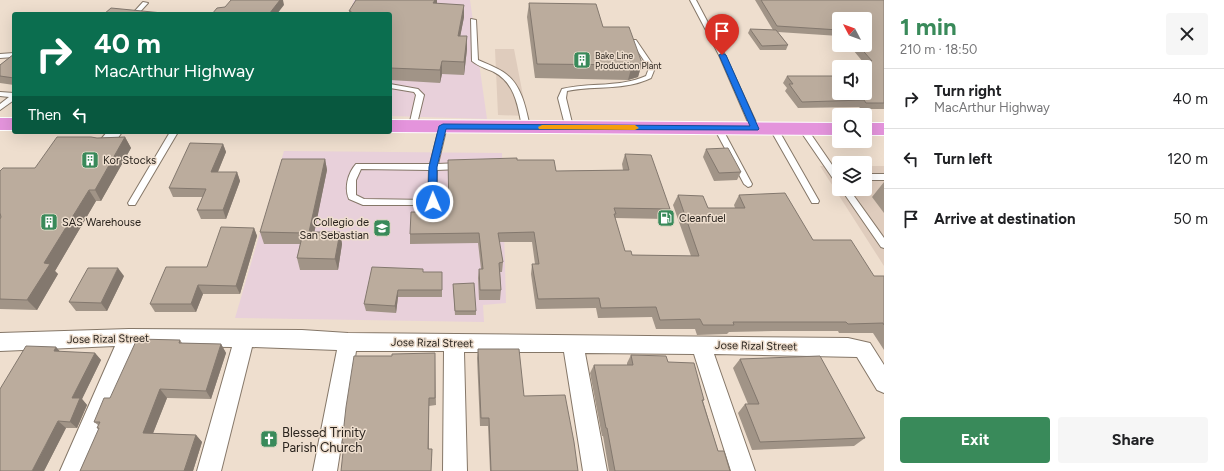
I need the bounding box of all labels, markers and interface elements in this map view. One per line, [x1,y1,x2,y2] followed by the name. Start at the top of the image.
[832,12,872,52] north arrow
[832,12,872,196] map controls
[900,12,957,41] text: 1 min
[1166,13,1208,55] button: close
[705,14,739,55] pin
[711,20,733,42] icon: arrive
[94,26,161,60] text: 40 m
[28,28,80,80] icon: right
[900,42,977,57] text: 210 m · 18:50
[572,50,592,70] building icon: Bake Line Production Plant
[595,50,662,71] place label: Bake Line Production Plant
[94,60,254,82] text: MacArthur Highway
[832,60,872,100] button: sound
[934,82,1002,100] text: Turn right
[900,88,922,110] icon: right
[1173,90,1208,108] text: 40 m
[934,100,1050,115] text: MacArthur Highway
[69,104,91,126] icon: left
[28,106,61,124] text: Then
[832,108,872,148] button: search
[900,148,922,170] icon: left
[80,150,100,170] building icon: Kor Stocks
[934,150,992,168] text: Turn left
[1167,150,1208,168] text: 120 m
[103,154,156,167] place label: Kor Stocks
[832,156,872,196] button: layers
[412,181,454,223] position arrow
[656,208,676,228] fuel station icon: Cleanfuel
[900,208,922,230] icon: arrive
[934,210,1075,228] text: Arrive at destination
[1173,210,1208,228] text: 50 m
[39,212,59,232] building icon: SAS Warehouse
[679,212,726,225] place label: Cleanfuel
[62,216,141,229] place label: SAS Warehouse
[299,216,369,242] place label: Collegio de San Sebastian
[372,218,392,238] school or university icon: Collegio de San Sebastian
[67,332,149,346] street label: Jose Rizal Street
[391,336,473,350] street label: Jose Rizal Street
[715,339,797,353] street label: Jose Rizal Street
[900,417,1050,463] button: Exit
[1058,417,1208,463] button: Share
[282,425,366,455] place label: Blessed Trinity Parish Church
[259,429,279,449] church icon: Blessed Trinity Parish Church

